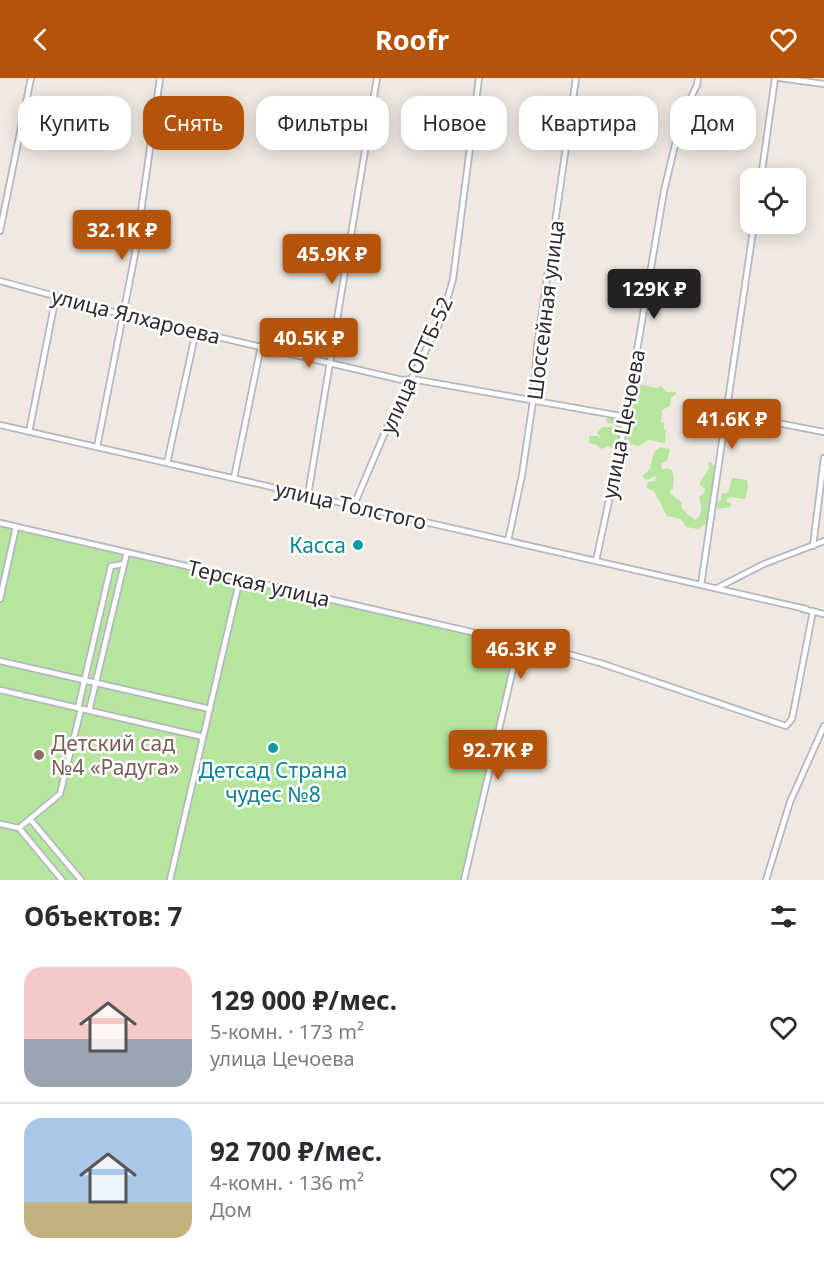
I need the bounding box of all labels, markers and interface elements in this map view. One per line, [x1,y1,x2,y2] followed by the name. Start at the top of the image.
[375,21,449,58] text: Roofr
[24,23,57,56] icon: back
[767,23,800,56] icon: heart
[18,96,131,150] chip: Купить
[143,96,244,150] chip: Снять
[256,96,389,150] chip: Фильтры
[401,96,507,150] chip: Новое
[519,96,658,150] chip: Квартира
[670,96,756,150] chip: Дом
[740,168,806,234] map controls
[740,168,806,234] button: locate
[67,210,177,261] pin: 32.1K ₽
[87,216,157,243] text: 32.1K ₽
[520,219,570,401] street label: Шоссейная улица
[277,234,387,285] pin: 45.9K ₽
[297,240,367,267] text: 45.9K ₽
[605,269,703,320] pin: 129K ₽
[622,275,686,302] text: 129K ₽
[49,281,223,351] street label: улица Ялхароева
[373,292,459,438] street label: улица ОГТБ-52
[254,318,364,369] pin: 40.5K ₽
[274,324,344,351] text: 40.5K ₽
[595,347,651,501] street label: улица Цечоева
[677,399,787,450] pin: 41.6K ₽
[697,405,767,432] text: 41.6K ₽
[273,474,429,536] street label: улица Толстого
[289,531,346,559] place label: Касса
[351,538,365,552] marker: Касса
[185,553,333,613] street label: Терская улица
[466,629,576,680] pin: 46.3K ₽
[486,635,556,662] text: 46.3K ₽
[51,729,179,781] place label: Детский сад №4 «Радуга»
[443,730,553,781] pin: 92.7K ₽
[463,736,533,763] text: 92.7K ₽
[266,741,280,755] marker: Детсад Страна чудес №8
[32,748,46,762] marker: Детский сад №4 «Радуга»
[199,756,347,808] place label: Детсад Страна чудес №8
[24,898,182,934] text: Объектов: 7
[767,900,800,933] icon: filters
[210,982,397,1018] text: 129 000 ₽/мес.
[72,991,144,1063] icon: home
[767,1011,800,1044] icon: heart
[210,1018,364,1045] text: 5-комн. · 173 m²
[210,1045,355,1072] text: улица Цечоева
[210,1133,382,1169] text: 92 700 ₽/мес.
[72,1142,144,1214] icon: home
[767,1162,800,1195] icon: heart
[210,1169,364,1196] text: 4-комн. · 136 m²
[210,1196,252,1223] text: Дом

